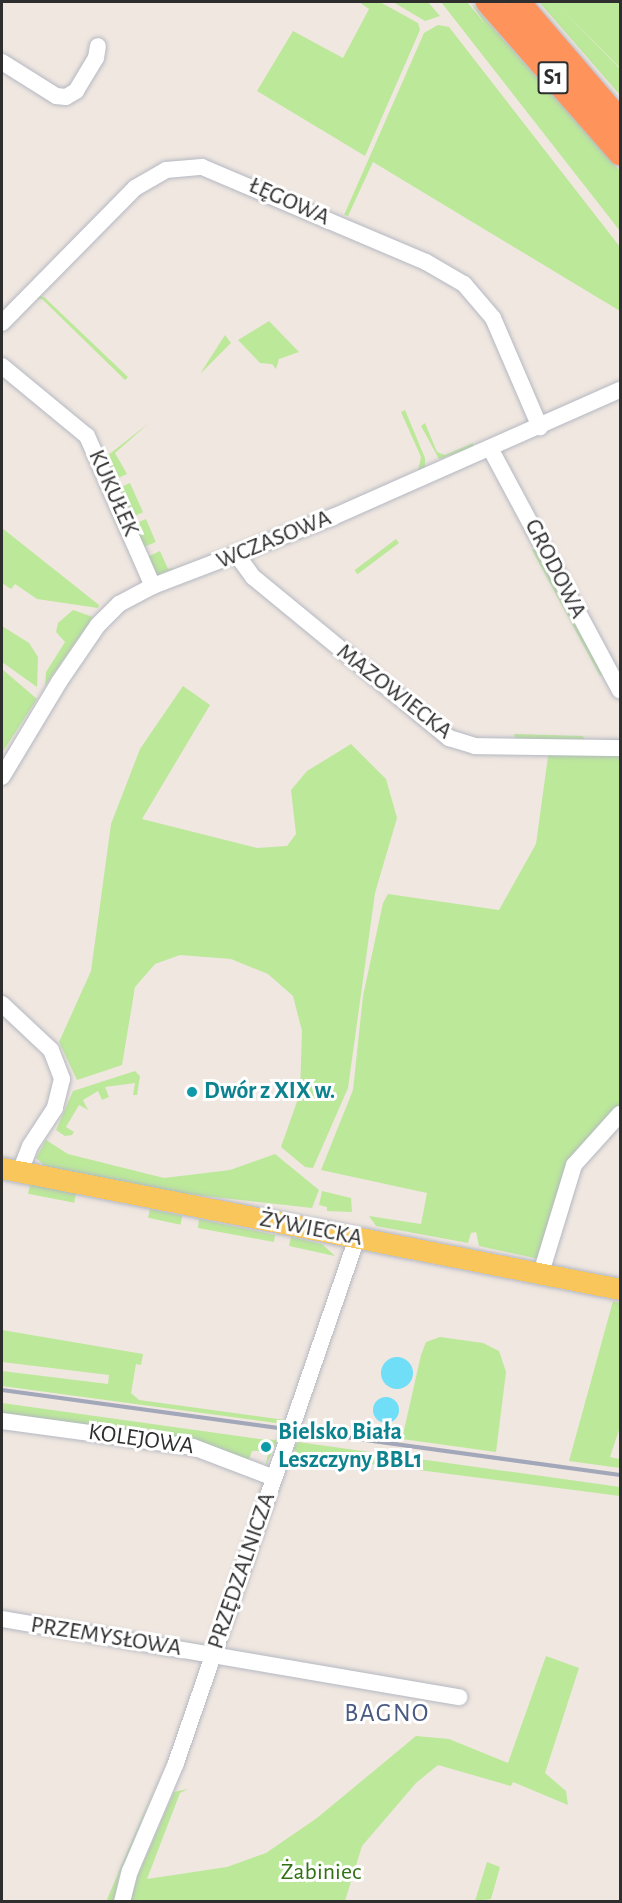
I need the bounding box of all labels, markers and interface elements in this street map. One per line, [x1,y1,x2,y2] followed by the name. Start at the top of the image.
[536,59,570,97] road number: S1
[244,171,334,233] street label: ŁĘGOWA
[81,445,145,541] street label: KUKUŁEK
[212,504,336,576] street label: WCZASOWA
[518,514,592,624] street label: GRODOWA
[330,638,458,746] street label: MAZOWIECKA
[204,1078,335,1106] place label: Dwór z XIX w.
[185,1085,199,1099] marker: Dwór z XIX w.
[257,1205,365,1253] street label: ŻYWIECKA
[86,1418,196,1462] street label: KOLEJOWA
[278,1419,422,1475] place label: Bielsko Biała Leszczyny BBL1
[259,1440,273,1454] marker: Bielsko Biała Leszczyny BBL1
[202,1489,282,1653] street label: PRZĘDZALNICZA
[29,1611,183,1663] street label: PRZEMYSŁOWA
[344,1698,430,1730] district label: BAGNO
[281,1859,361,1887] park label: Żabiniec

